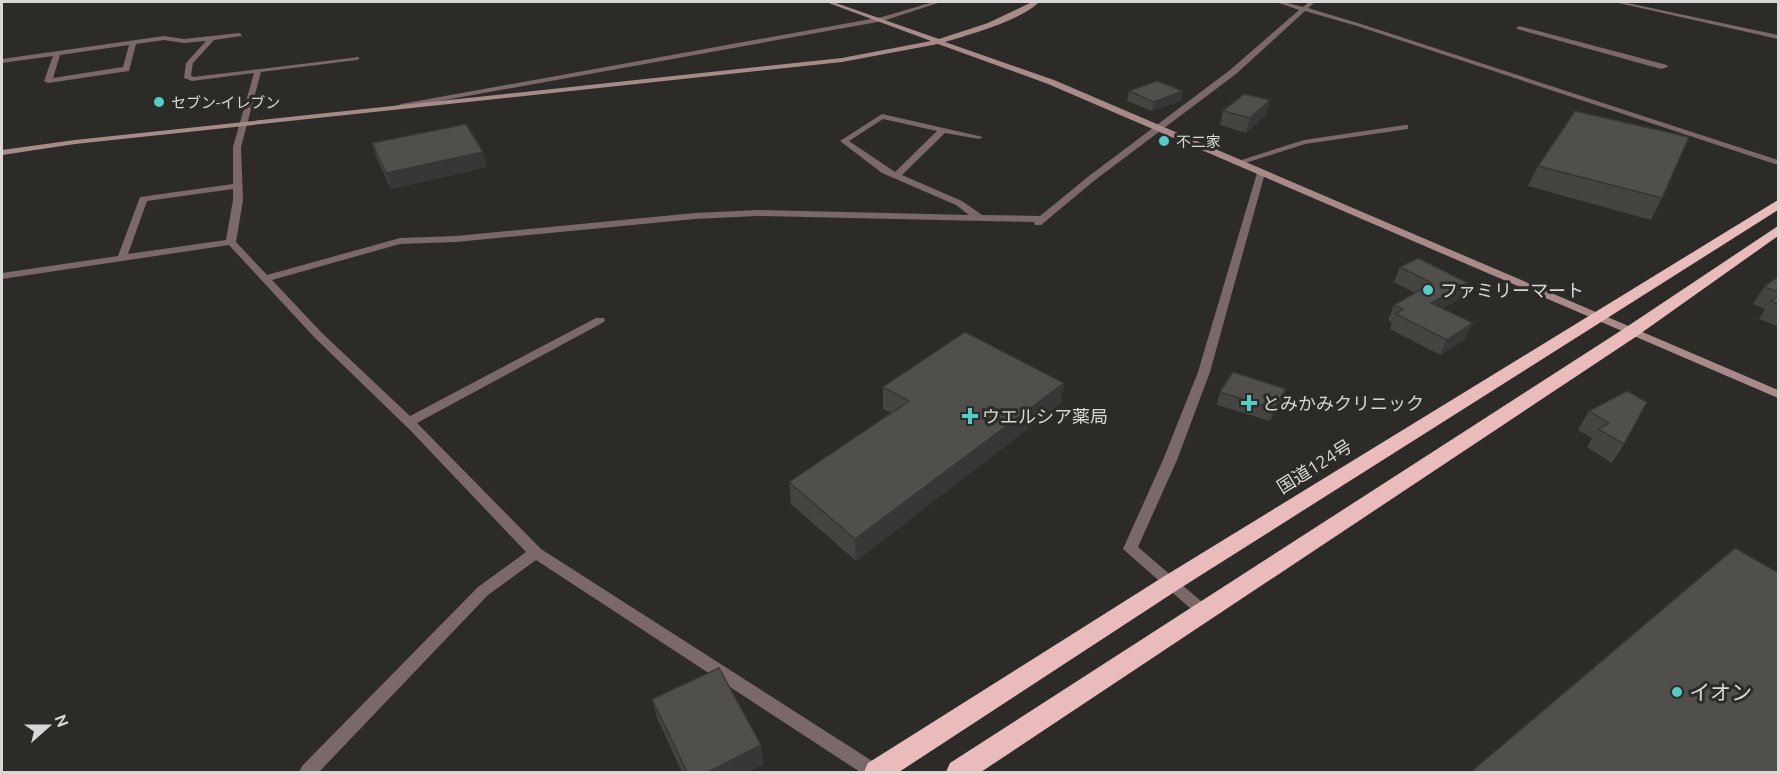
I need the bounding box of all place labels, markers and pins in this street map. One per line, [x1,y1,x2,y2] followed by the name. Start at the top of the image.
[171,94,280,111] place label: セブン-イレブン
[152,95,166,109] marker: セブン-イレブン
[1176,133,1221,150] place label: 不二家
[1157,134,1171,148] marker: 不二家
[1440,280,1584,300] place label: ファミリーマート
[1421,283,1435,297] marker: ファミリーマート
[1262,393,1424,413] place label: とみかみクリニック
[1240,394,1258,412] marker: とみかみクリニック
[982,406,1108,426] place label: ウエルシア薬局
[963,409,977,423] marker: ウエルシア薬局
[1689,680,1752,704] place label: イオン
[1670,685,1684,699] marker: イオン

